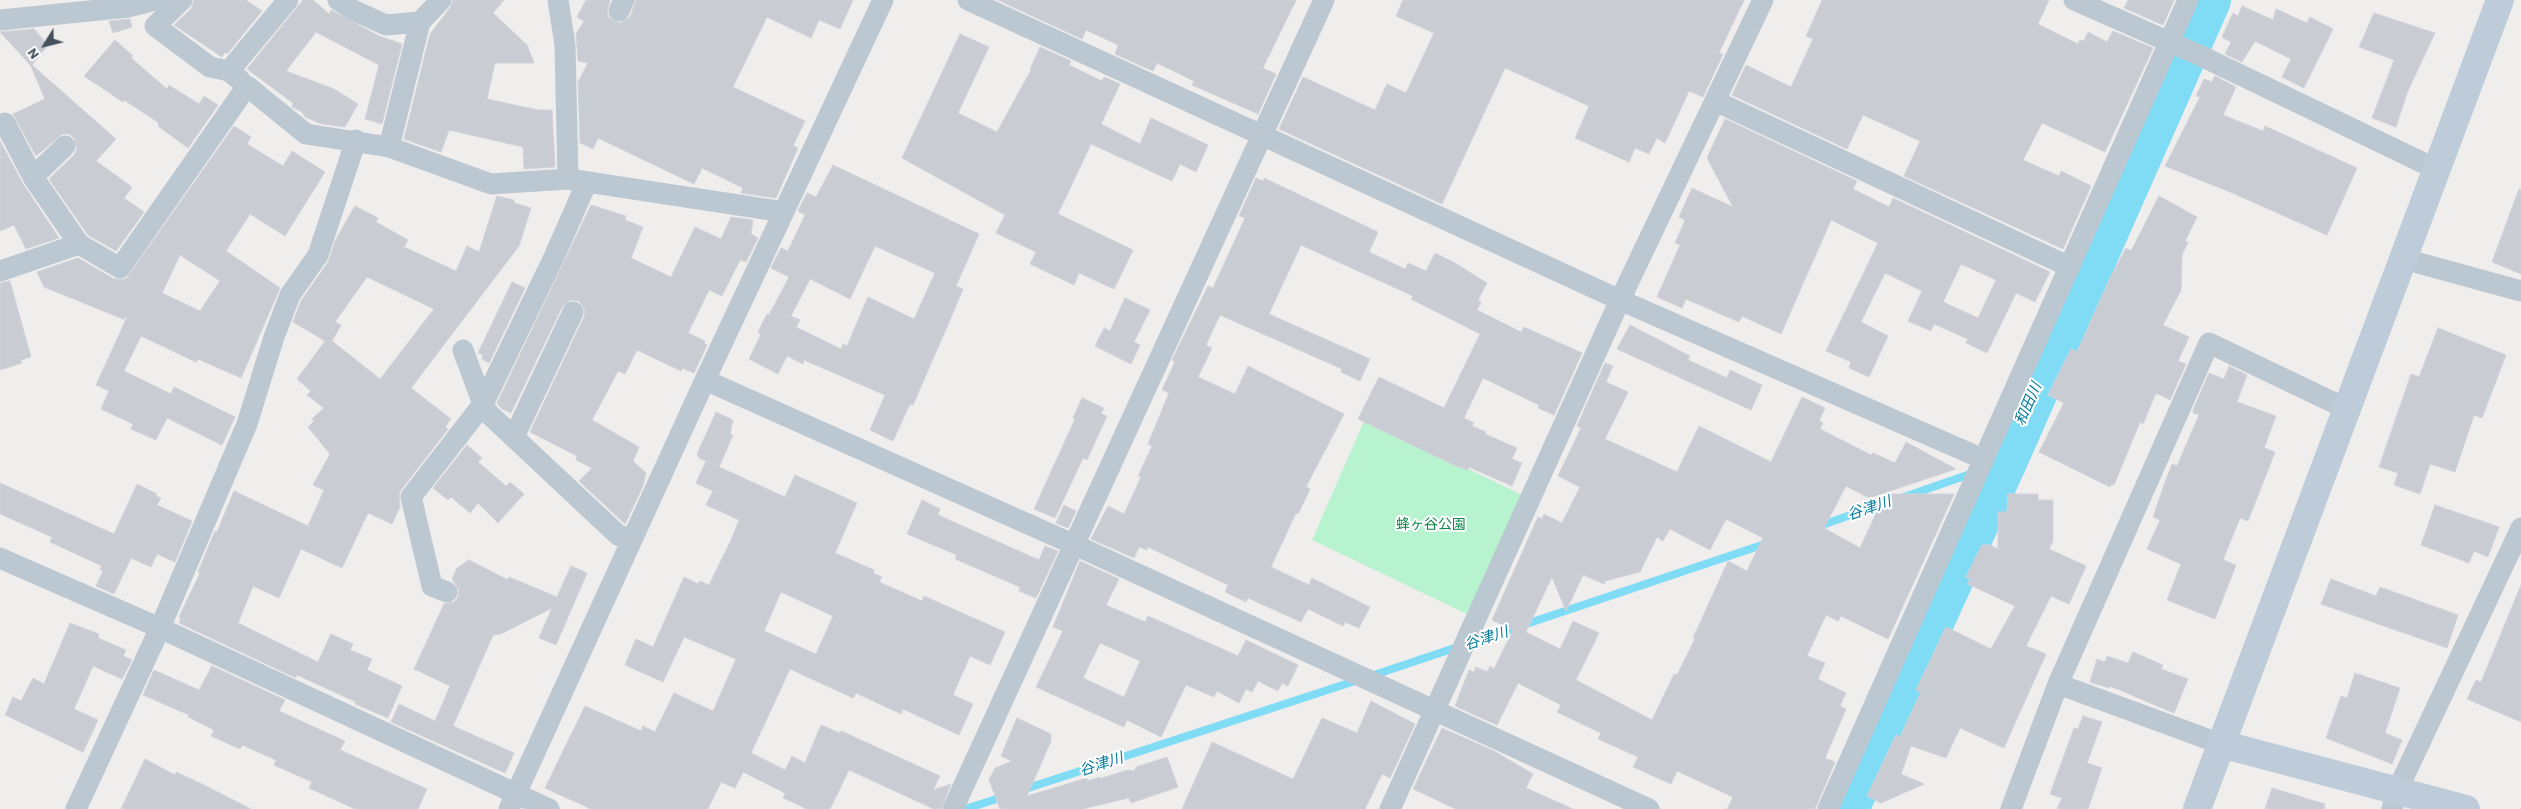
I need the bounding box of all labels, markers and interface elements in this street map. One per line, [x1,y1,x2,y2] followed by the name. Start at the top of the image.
[20,20,70,70] north arrow
[23,45,42,63] text: N
[2011,380,2045,428] water label: 和田川
[1845,492,1893,524] water label: 谷津川
[1396,516,1466,532] park label: 蜂ヶ谷公園
[1462,622,1510,654] water label: 谷津川
[1077,748,1125,780] water label: 谷津川

